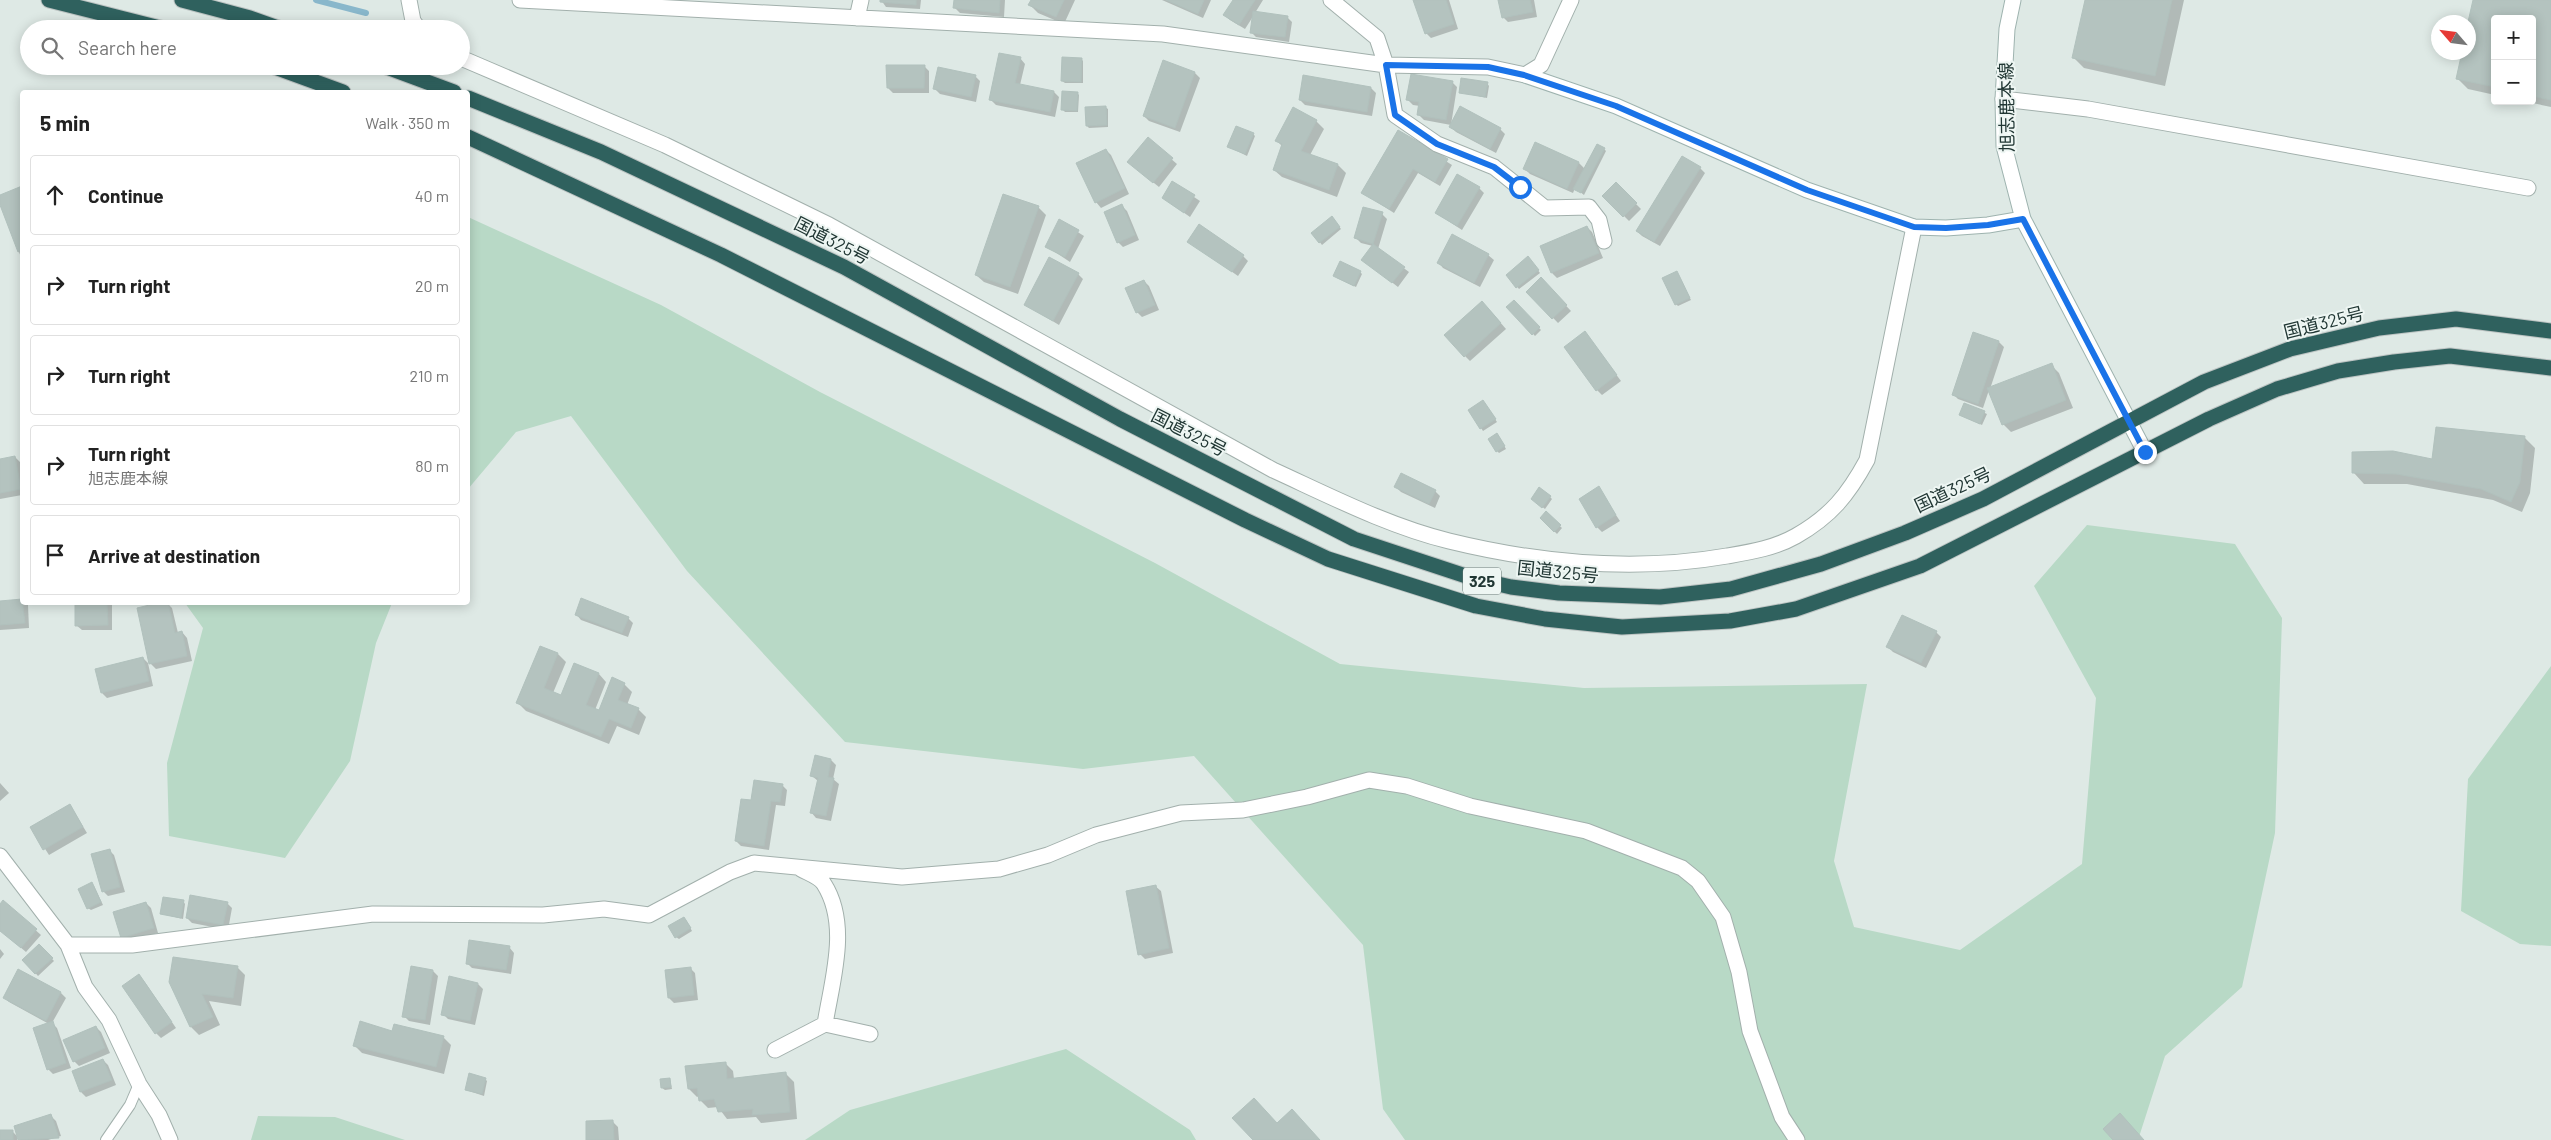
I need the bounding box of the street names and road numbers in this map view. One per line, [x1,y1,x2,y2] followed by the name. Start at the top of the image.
[1994,62,2018,152] street label: 旭志鹿本線
[791,212,874,269] street label: 国道325号
[2281,301,2366,343] street label: 国道325号
[1148,404,1231,461] street label: 国道325号
[1911,462,1994,516] street label: 国道325号
[1516,556,1600,586] street label: 国道325号
[1463,568,1501,594] road number: 325

